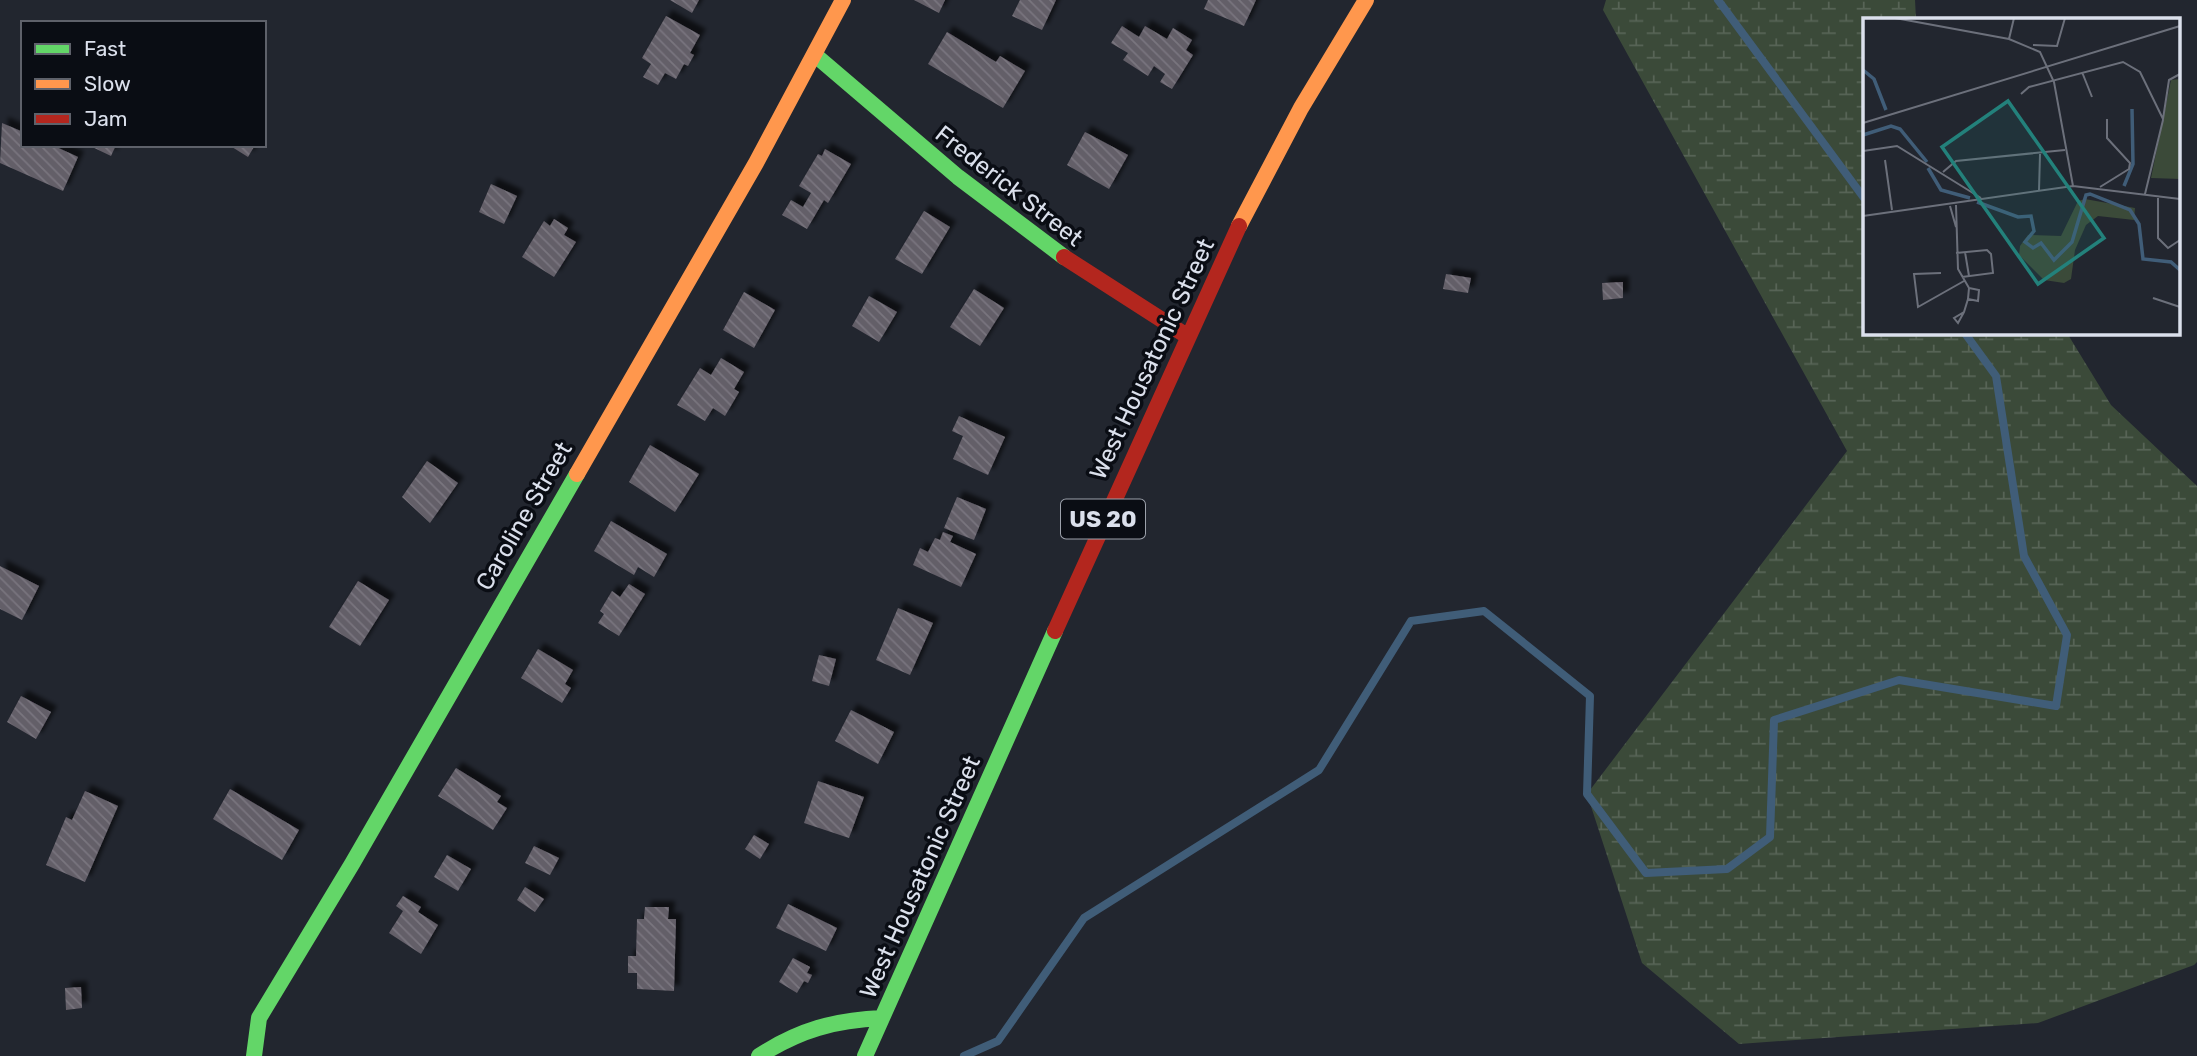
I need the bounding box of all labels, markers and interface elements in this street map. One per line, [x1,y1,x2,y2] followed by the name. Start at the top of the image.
[1863,18,2180,334] inset map
[21,21,266,147] legend
[84,36,126,61] text: Fast
[84,71,131,96] text: Slow
[84,106,128,131] text: Jam
[930,120,1088,252] street label: Frederick Street
[1084,234,1220,484] street label: West Housatonic Street
[470,437,578,595] street label: Caroline Street
[1061,499,1145,538] road number: US 20
[854,751,986,1003] street label: West Housatonic Street

